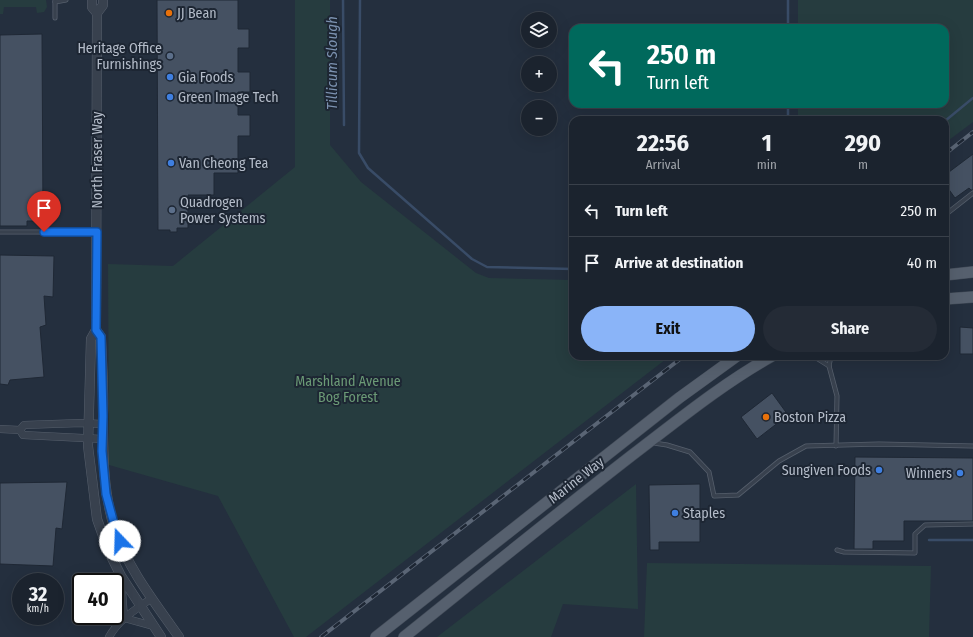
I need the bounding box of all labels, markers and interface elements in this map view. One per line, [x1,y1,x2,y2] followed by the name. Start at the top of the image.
[177,5,217,22] place label: JJ Bean
[164,8,174,18] marker: JJ Bean
[521,12,557,136] map controls
[521,12,557,48] button: layers
[323,16,341,110] water label: Tillicum Slough
[647,38,716,71] text: 250 m
[77,40,162,73] place label: Heritage Office Furnishings
[581,40,633,92] icon: left
[165,51,175,61] marker: Heritage Office Furnishings
[521,56,557,92] button: +
[178,69,234,86] place label: Gia Foods
[165,72,175,82] marker: Gia Foods
[647,72,709,94] text: Turn left
[178,89,279,106] place label: Green Image Tech
[165,92,175,102] marker: Green Image Tech
[521,100,557,136] button: −
[89,111,106,208] street label: North Fraser Way
[637,129,689,157] text: 22:56
[762,129,772,157] text: 1
[845,129,881,157] text: 290
[179,155,268,172] place label: Van Cheong Tea
[646,157,680,172] text: Arrival
[757,157,777,172] text: min
[858,157,868,172] text: m
[166,158,176,168] marker: Van Cheong Tea
[27,191,61,232] pin
[180,194,266,227] place label: Quadrogen Power Systems
[33,197,55,219] icon: arrive
[581,200,603,222] icon: left
[615,202,668,220] text: Turn left
[901,202,937,220] text: 250 m
[167,205,177,215] marker: Quadrogen Power Systems
[581,252,603,274] icon: arrive
[615,254,743,272] text: Arrive at destination
[907,254,937,272] text: 40 m
[581,306,755,352] button: Exit
[763,306,937,352] button: Share
[295,373,401,406] park label: Marshland Avenue Bog Forest
[774,409,846,426] place label: Boston Pizza
[761,412,771,422] marker: Boston Pizza
[545,453,608,507] street label: Marine Way
[782,462,871,479] place label: Sungiven Foods
[874,465,884,475] marker: Sungiven Foods
[906,465,952,482] place label: Winners
[955,468,965,478] marker: Winners
[683,505,725,522] place label: Staples
[670,508,680,518] marker: Staples
[99,520,141,562] position arrow
[72,573,124,625] speed limit sign: 40
[29,582,47,606] text: 32
[27,603,49,615] text: km/h

